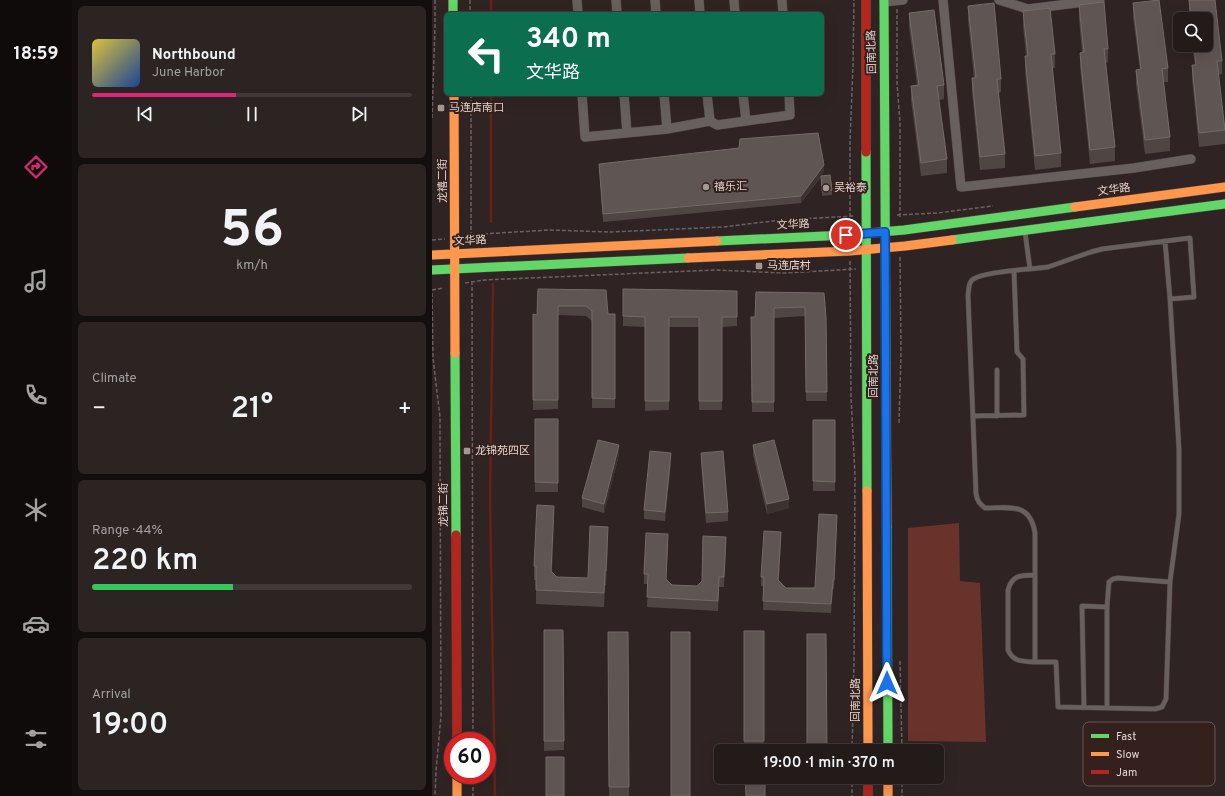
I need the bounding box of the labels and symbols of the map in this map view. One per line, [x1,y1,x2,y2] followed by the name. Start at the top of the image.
[865,30,879,74] street label: 回南北路
[449,101,504,115] place label: 马连店南口
[436,103,446,113] marker: 马连店南口
[436,159,450,203] street label: 龙禧二街
[714,180,747,194] place label: 禧乐汇
[834,181,867,195] place label: 吴裕泰
[1097,181,1131,199] street label: 文华路
[701,182,711,192] marker: 禧乐汇
[821,183,831,193] marker: 吴裕泰
[776,217,810,233] street label: 文华路
[829,218,863,252] pin
[453,233,487,249] street label: 文华路
[767,259,811,273] place label: 马连店村
[754,261,764,271] marker: 马连店村
[867,354,881,398] street label: 回南北路
[475,444,530,458] place label: 龙锦苑四区
[462,446,472,456] marker: 龙锦苑四区
[437,483,451,527] street label: 龙锦二街
[866,662,908,704] position arrow
[849,678,863,722] street label: 回南北路
[1083,722,1215,786] legend
[1116,730,1136,744] text: Fast
[444,732,496,784] speed limit sign: 60
[1116,748,1139,762] text: Slow
[1116,766,1137,780] text: Jam

